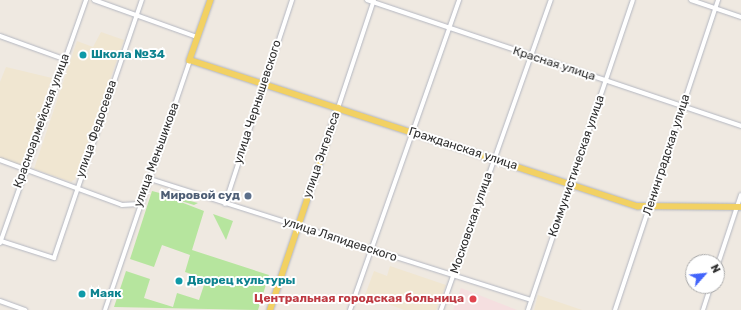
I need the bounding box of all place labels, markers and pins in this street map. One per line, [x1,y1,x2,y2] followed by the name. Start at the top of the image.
[91,48,165,62] place label: Школа №34
[78,50,88,60] marker: Школа №34
[161,189,240,203] place label: Мировой суд
[243,191,253,201] marker: Мировой суд
[187,274,295,288] place label: Дворец культуры
[174,276,184,286] marker: Дворец культуры
[90,287,122,301] place label: Маяк
[77,289,87,299] marker: Маяк
[254,292,464,306] place label: Центральная городская больница
[467,293,479,305] marker: Центральная городская больница

